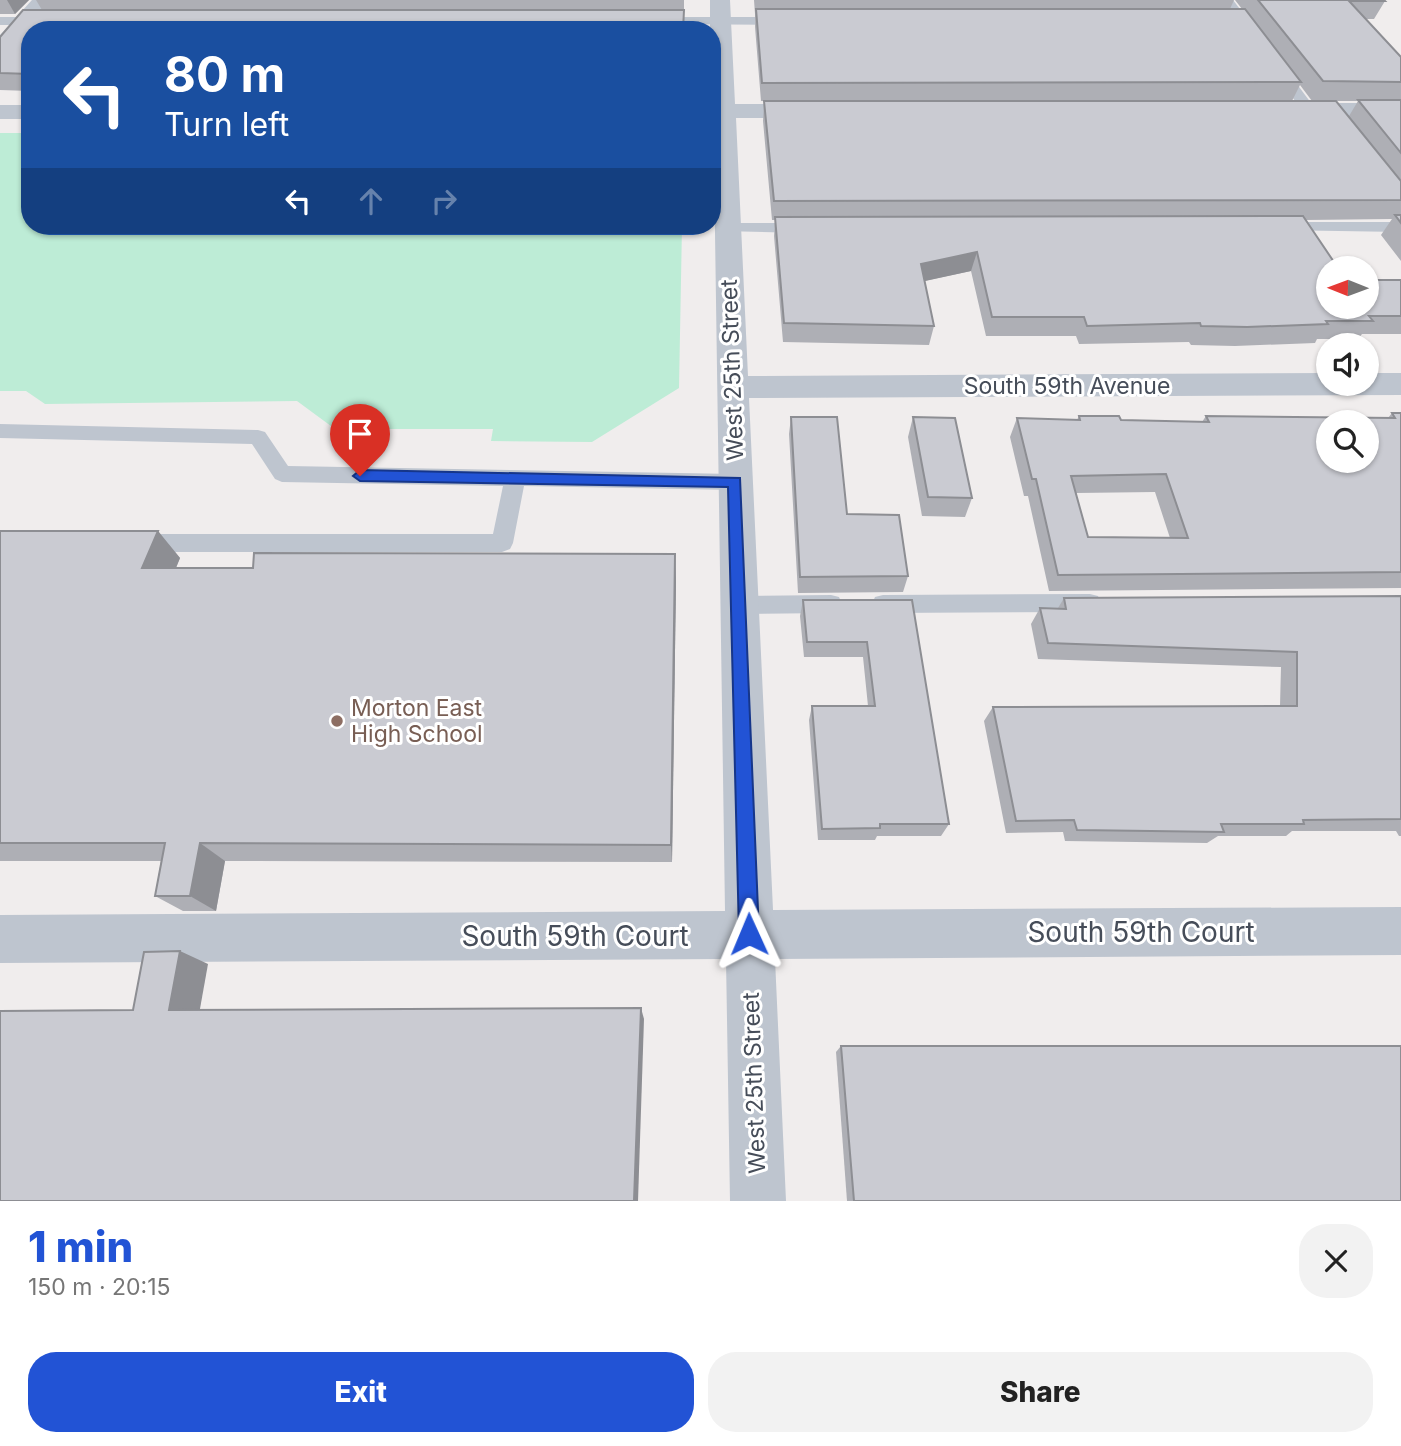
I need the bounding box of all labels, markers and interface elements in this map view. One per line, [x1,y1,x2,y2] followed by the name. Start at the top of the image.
[164,45,285,104] text: 80 m
[49,49,140,140] icon: left
[164,105,289,144] text: Turn left
[279,182,317,220] icon: left
[352,182,390,220] icon: ahead
[425,182,463,220] icon: right
[1316,256,1379,318] north arrow
[1316,256,1379,473] map controls
[715,278,749,461] street label: West 25th Street
[1316,333,1379,396] button: sound
[964,372,1170,400] street label: South 59th Avenue
[330,404,390,476] pin
[1316,410,1379,473] button: search
[341,415,379,453] icon: arrive
[351,694,483,748] place label: Morton East High School
[329,713,345,729] marker: Morton East High School
[712,897,786,971] position arrow
[1027,915,1255,949] street label: South 59th Court
[461,919,689,953] street label: South 59th Court
[737,991,771,1174] street label: West 25th Street
[28,1221,133,1272] text: 1 min
[1299,1224,1373,1298] button: close
[28,1273,171,1301] text: 150 m · 20:15
[28,1352,694,1432] button: Exit
[708,1352,1373,1432] button: Share

